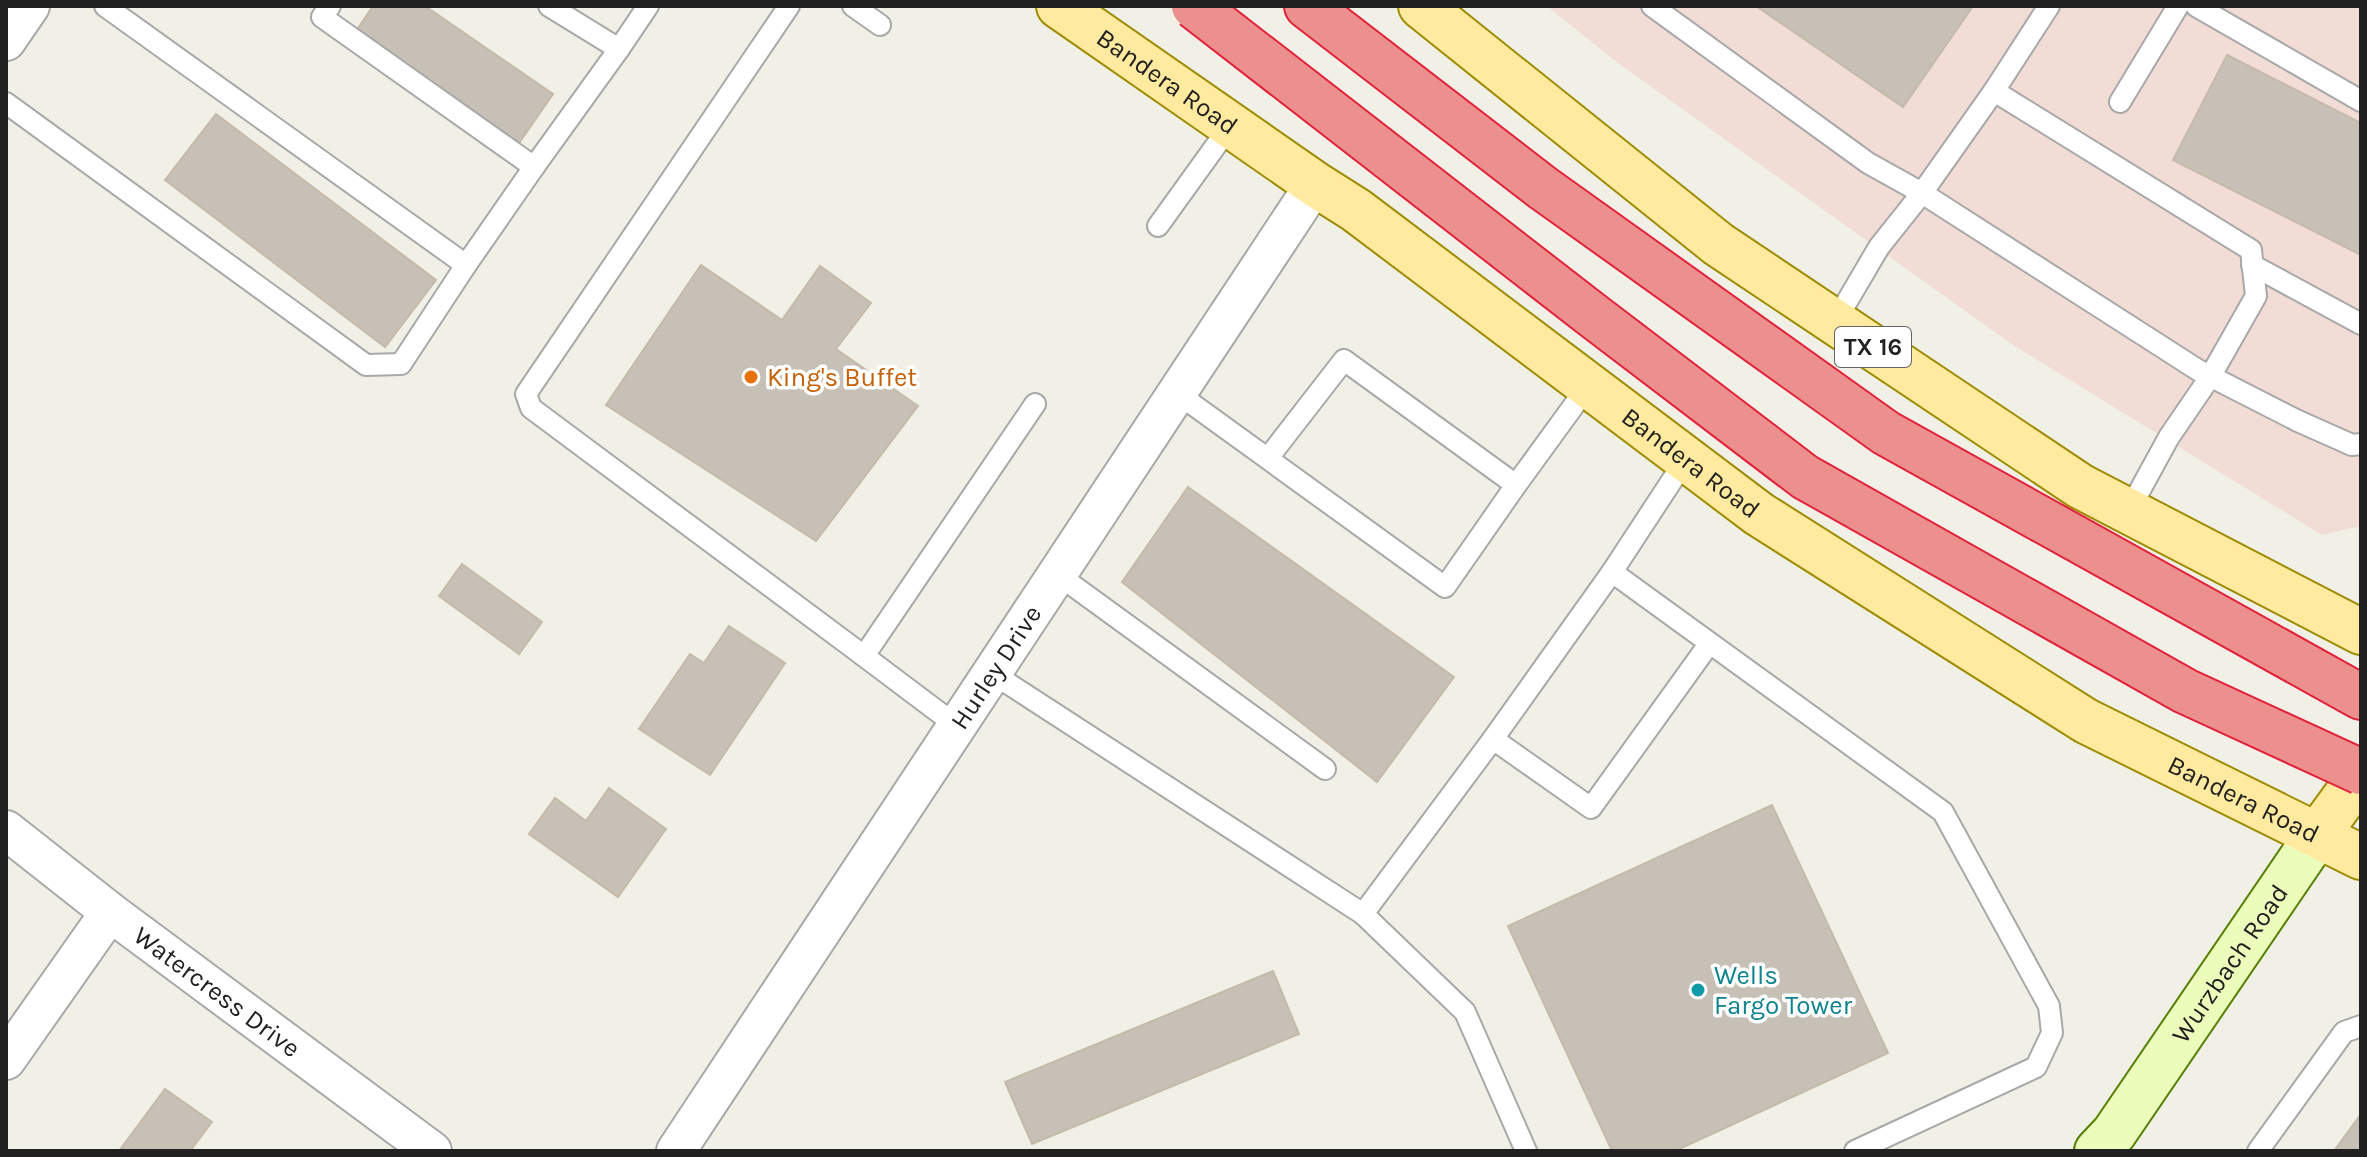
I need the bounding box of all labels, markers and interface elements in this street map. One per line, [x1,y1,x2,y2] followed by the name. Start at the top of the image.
[1091,22,1244,142] street label: Bandera Road
[1835,327,1911,367] road number: TX 16
[767,362,917,393] place label: King's Buffet
[742,368,760,386] marker: King's Buffet
[1616,401,1766,525] street label: Bandera Road
[944,599,1048,735] street label: Hurley Drive
[2163,749,2324,850] street label: Bandera Road
[2165,879,2295,1049] street label: Wurzbach Road
[128,920,306,1064] street label: Watercress Drive
[1714,960,1853,1021] place label: Wells Fargo Tower
[1689,981,1707,999] marker: Wells Fargo Tower

